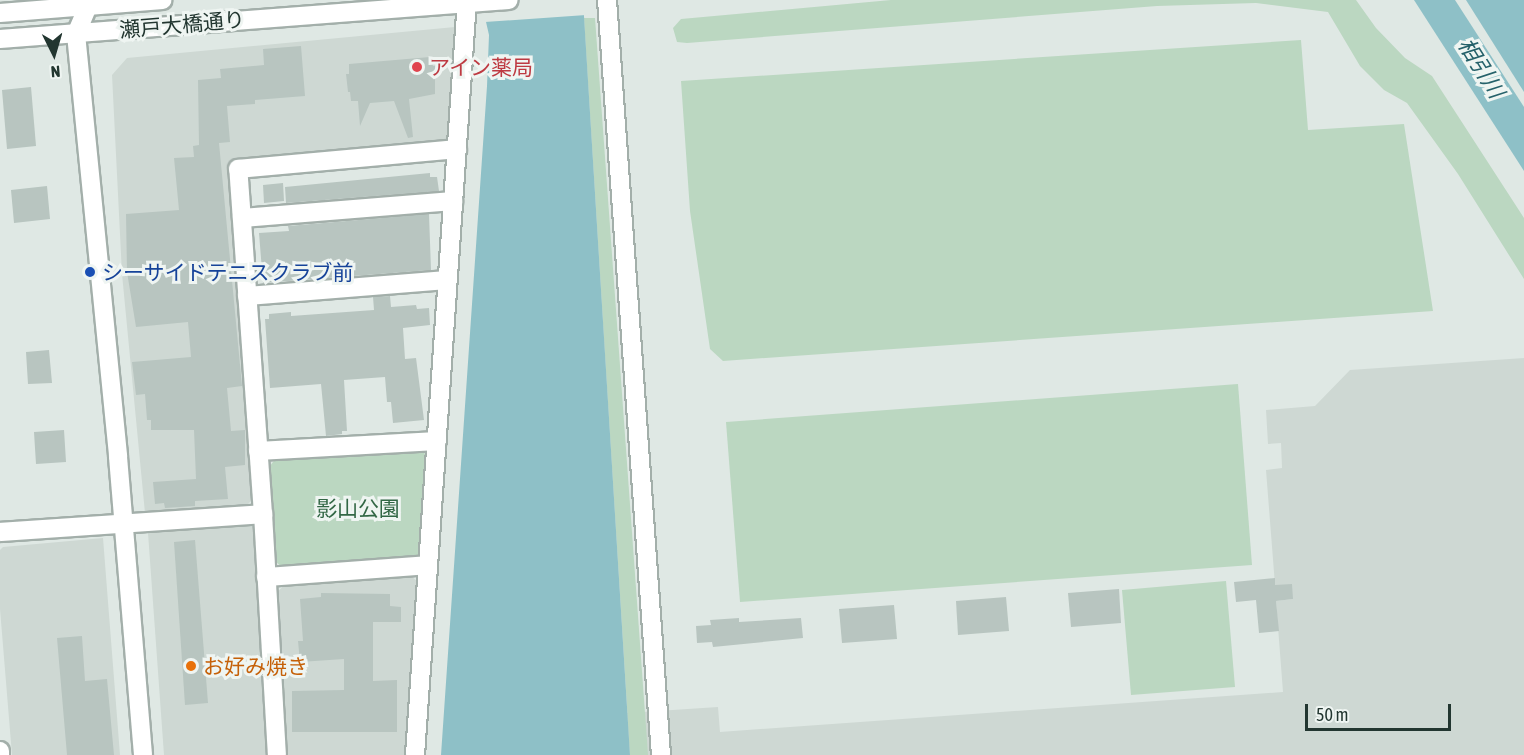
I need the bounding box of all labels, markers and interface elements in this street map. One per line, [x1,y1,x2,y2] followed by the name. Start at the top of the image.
[118,6,246,42] street label: 瀬戸大橋通り
[24,24,84,84] north arrow
[1452,33,1510,103] water label: 相引川
[429,54,534,80] place label: アイン薬局
[410,60,424,74] marker: アイン薬局
[50,63,61,81] text: N
[102,259,354,285] place label: シーサイドテニスクラブ前
[83,265,97,279] marker: シーサイドテニスクラブ前
[316,495,400,521] park label: 影山公園
[203,653,308,679] place label: お好み焼き
[184,659,198,673] marker: お好み焼き
[1308,692,1454,730] scale bar
[1316,704,1348,725] text: 50 m

